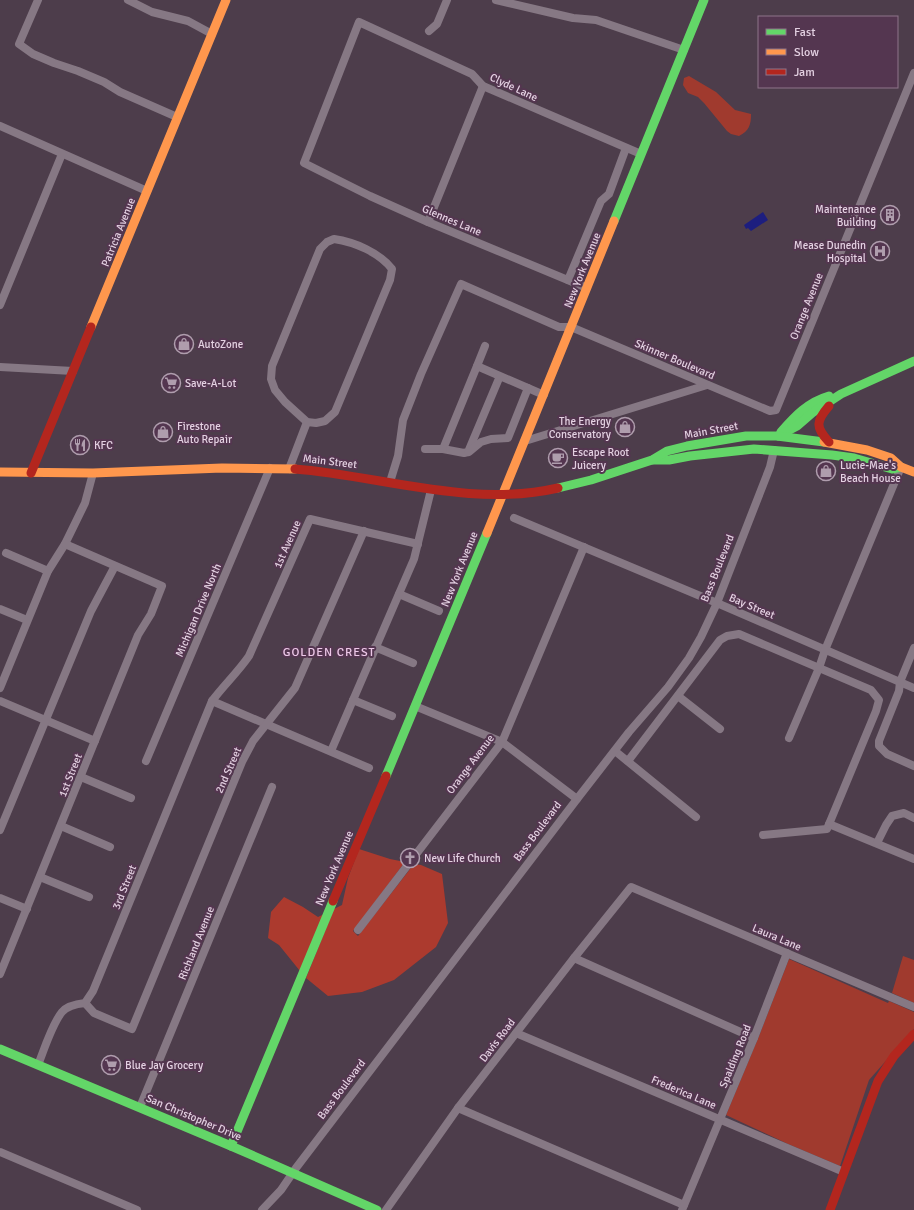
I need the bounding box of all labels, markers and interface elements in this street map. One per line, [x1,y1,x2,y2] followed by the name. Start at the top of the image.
[758,16,898,88] legend
[794,25,815,40] text: Fast
[794,45,819,60] text: Slow
[794,65,815,80] text: Jam
[488,71,540,104] street label: Clyde Lane
[99,196,138,269] street label: Patricia Avenue
[420,202,483,239] street label: Glennes Lane
[815,203,876,229] place label: Maintenance Building
[879,204,901,226] building icon: Maintenance Building
[561,231,604,310] street label: New York Avenue
[794,239,866,265] place label: Mease Dunedin Hospital
[869,240,891,262] hospital icon: Mease Dunedin Hospital
[787,271,826,342] street label: Orange Avenue
[173,333,195,355] shop icon: AutoZone
[633,337,717,382] street label: Skinner Boulevard
[198,338,243,351] place label: AutoZone
[160,372,182,394] supermarket icon: Save-A-Lot
[185,377,236,390] place label: Save-A-Lot
[549,415,612,441] place label: The Energy Conservatory
[614,416,636,438] shop icon: The Energy Conservatory
[683,419,739,442] street label: Main Street
[177,420,232,446] place label: Firestone Auto Repair
[152,421,174,443] shop icon: Firestone Auto Repair
[69,434,91,456] restaurant icon: KFC
[94,439,113,452] place label: KFC
[572,446,629,472] place label: Escape Root Juicery
[547,447,569,469] cafe icon: Escape Root Juicery
[302,452,358,471] street label: Main Street
[840,459,901,485] place label: Lucie-Mae's Beach House
[815,460,837,482] shop icon: Lucie-Mae's Beach House
[271,518,304,570] street label: 1st Avenue
[438,530,481,609] street label: New York Avenue
[698,532,737,604] street label: Bass Boulevard
[173,562,224,659] street label: Michigan Drive North
[727,591,777,622] street label: Bay Street
[283,645,375,660] district label: GOLDEN CREST
[444,732,497,797] street label: Orange Avenue
[213,745,244,795] street label: 2nd Street
[56,751,85,799] street label: 1st Street
[511,799,564,864] street label: Bass Boulevard
[313,829,356,908] street label: New York Avenue
[399,847,421,869] church icon: New Life Church
[424,852,501,865] place label: New Life Church
[110,863,139,911] street label: 3rd Street
[176,904,217,982] street label: Richland Avenue
[750,921,803,954] street label: Laura Lane
[477,1016,518,1065] street label: Davis Road
[717,1022,754,1090] street label: Spalding Road
[100,1054,122,1076] supermarket icon: Blue Jay Grocery
[315,1057,368,1122] street label: Bass Boulevard
[125,1059,204,1072] place label: Blue Jay Grocery
[649,1073,718,1112] street label: Frederica Lane
[144,1091,244,1143] street label: San Christopher Drive

